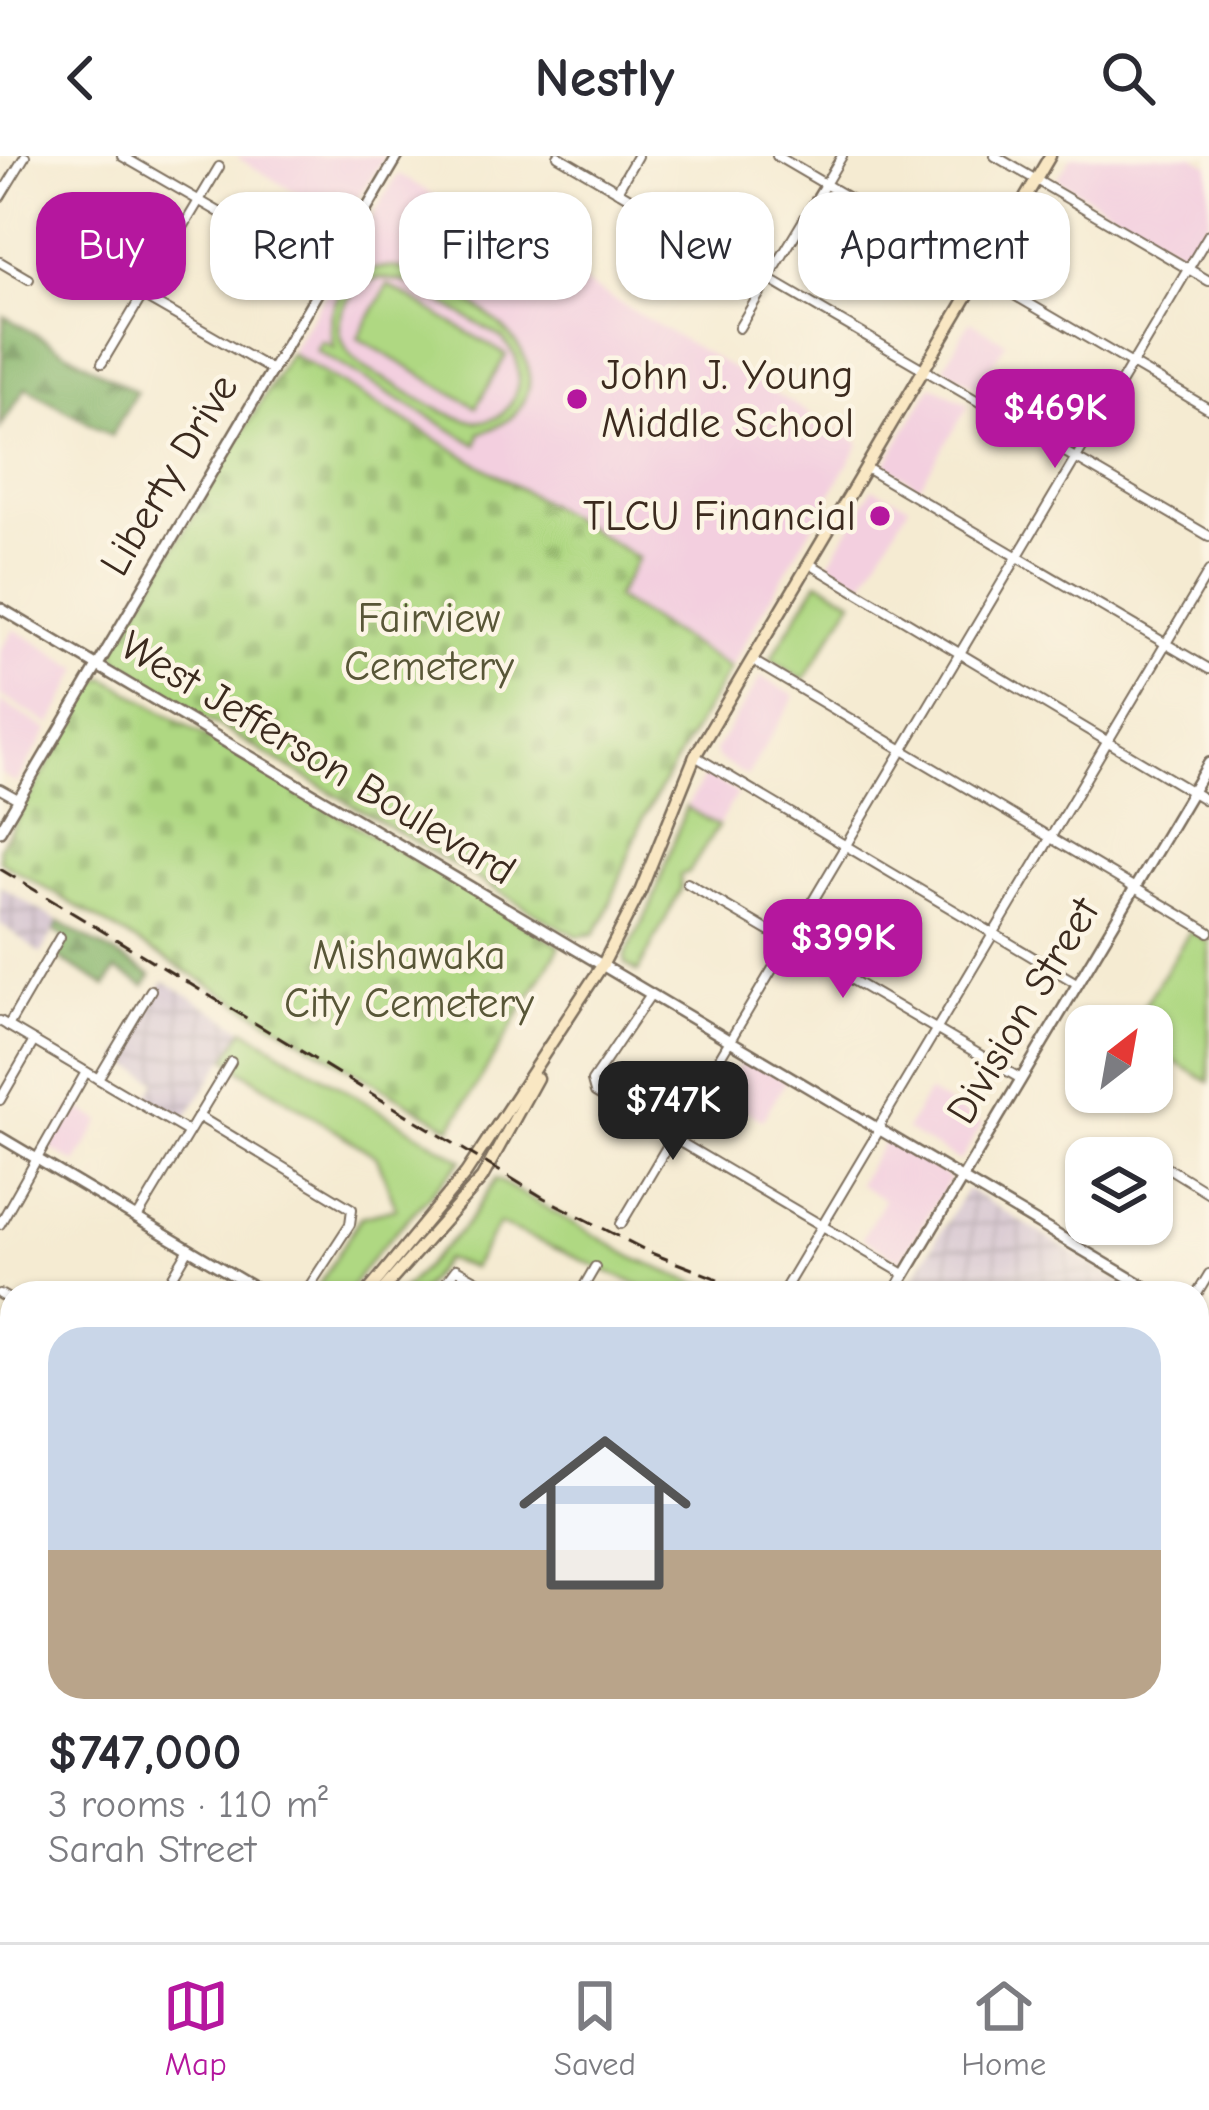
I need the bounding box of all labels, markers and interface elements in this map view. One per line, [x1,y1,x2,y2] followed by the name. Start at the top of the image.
[48,45,114,111] icon: back
[1095,45,1161,111] icon: search
[535,47,674,110] text: Nestly
[36,192,186,300] chip: Buy
[210,192,375,300] chip: Rent
[399,192,592,300] chip: Filters
[616,192,774,300] chip: New
[798,192,1070,300] chip: Apartment
[601,351,854,448] place label: John J. Young Middle School
[90,366,248,584] street label: Liberty Drive
[971,369,1139,471] pin: $469K
[1003,385,1107,430] text: $469K
[564,386,590,412] marker: John J. Young Middle School
[583,492,856,541] place label: TLCU Financial
[867,503,893,529] marker: TLCU Financial
[344,594,514,691] park label: Fairview Cemetery
[112,621,524,895] street label: West Jefferson Boulevard
[936,888,1111,1133] street label: Division Street
[759,899,927,1001] pin: $399K
[790,915,896,960] text: $399K
[284,931,534,1028] park label: Mishawaka City Cemetery
[1065,1005,1173,1113] north arrow
[1065,1005,1173,1245] map controls
[589,1061,757,1163] pin: $747K
[625,1077,721,1122] text: $747K
[1065,1137,1173,1245] button: layers
[497,1405,713,1621] icon: home
[48,1723,242,1782] text: $747,000
[48,1782,328,1827] text: 3 rooms · 110 m²
[48,1827,256,1872] text: Sarah Street
[163,1973,229,2083] tab: Map
[554,1973,636,2083] tab: Saved
[961,1973,1046,2083] tab: Home

